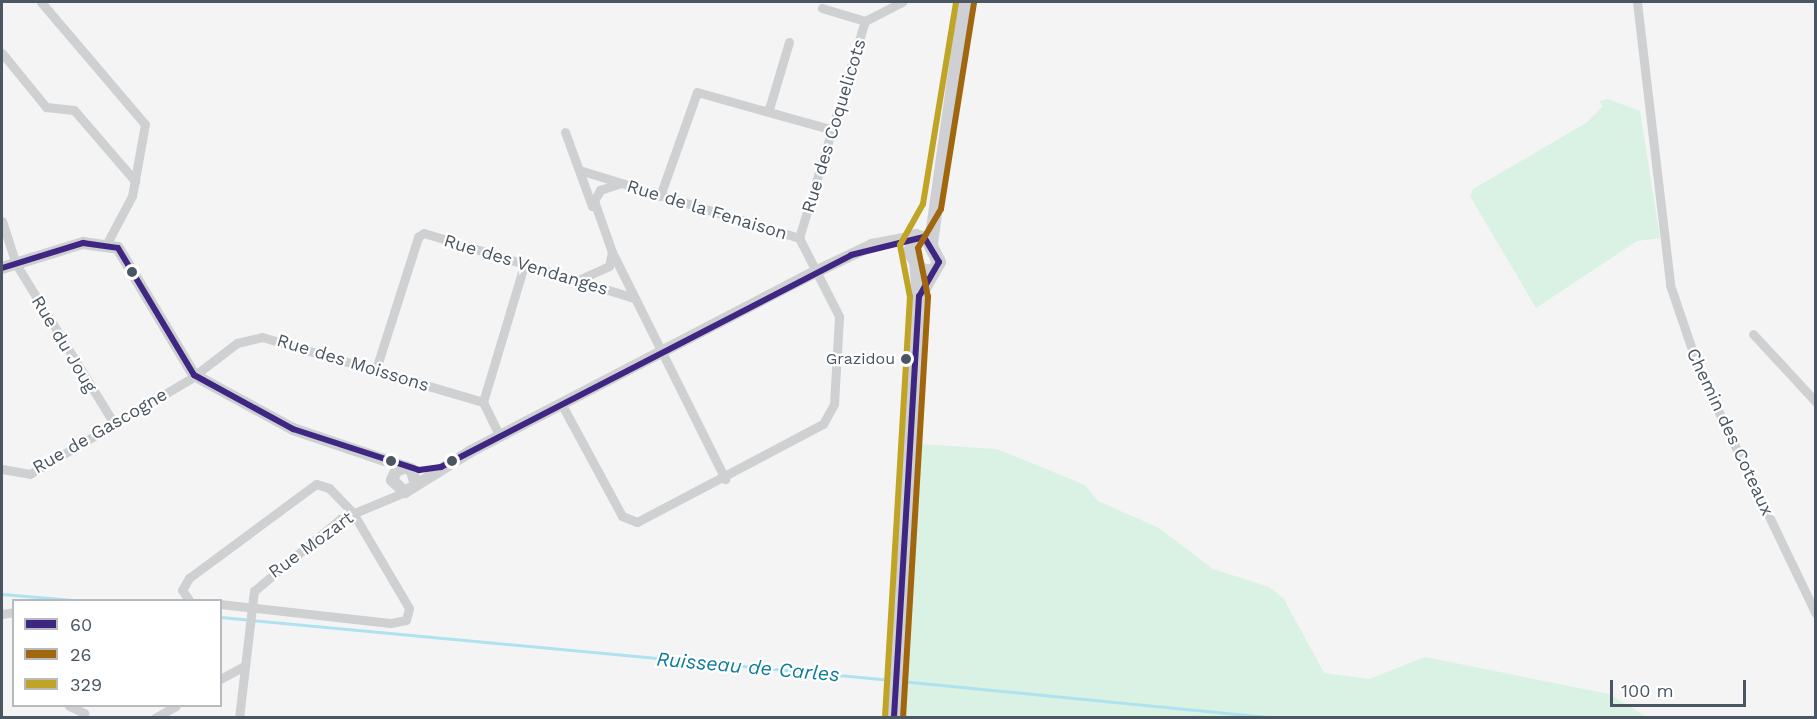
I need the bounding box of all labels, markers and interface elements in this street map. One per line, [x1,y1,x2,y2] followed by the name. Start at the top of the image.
[797,36,871,216] street label: Rue des Coquelicots
[624,175,790,245] street label: Rue de la Fenaison
[441,230,611,300] street label: Rue des Vendanges
[126,266,138,278] unlabelled marker
[27,292,101,396] street label: Rue du Joug
[274,330,432,396] street label: Rue des Moissons
[1682,345,1778,519] street label: Chemin des Coteaux
[826,349,895,369] place label: Grazidou
[900,353,912,365] marker: Grazidou
[29,384,171,478] street label: Rue de Gascogne
[385,455,397,467] unlabelled marker
[446,455,458,467] unlabelled marker
[264,507,358,583] street label: Rue Mozart
[12,599,222,707] legend
[70,614,92,635] text: 60
[70,644,91,665] text: 26
[655,647,841,687] water label: Ruisseau de Carles
[1613,668,1750,706] scale bar
[70,674,102,695] text: 329
[1621,680,1674,701] text: 100 m

